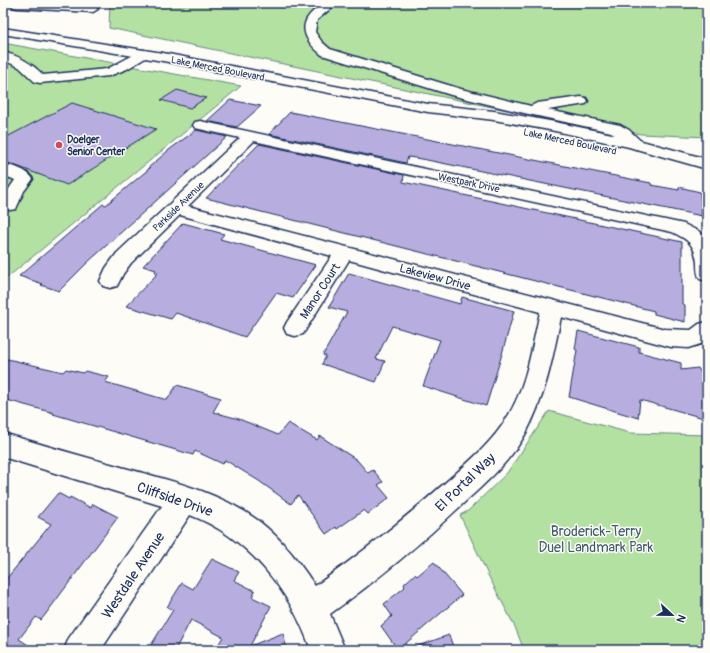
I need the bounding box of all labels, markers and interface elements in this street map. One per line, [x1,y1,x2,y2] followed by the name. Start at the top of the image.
[170,54,266,84] street label: Lake Merced Boulevard
[522,126,618,158] street label: Lake Merced Boulevard
[67,134,126,158] place label: Doelger Senior Center
[54,140,64,150] marker: Doelger Senior Center
[437,171,501,195] street label: Westpark Drive
[151,179,207,234] street label: Parkside Avenue
[297,261,344,322] street label: Manor Court
[398,261,472,294] street label: Lakeview Drive
[432,450,499,515] street label: El Portal Way
[135,479,215,520] street label: Cliffside Drive
[539,523,654,556] park label: Broderick-Terry Duel Landmark Park
[98,529,169,622] street label: Westdale Avenue
[652,595,692,635] north arrow
[673,613,688,625] text: N

